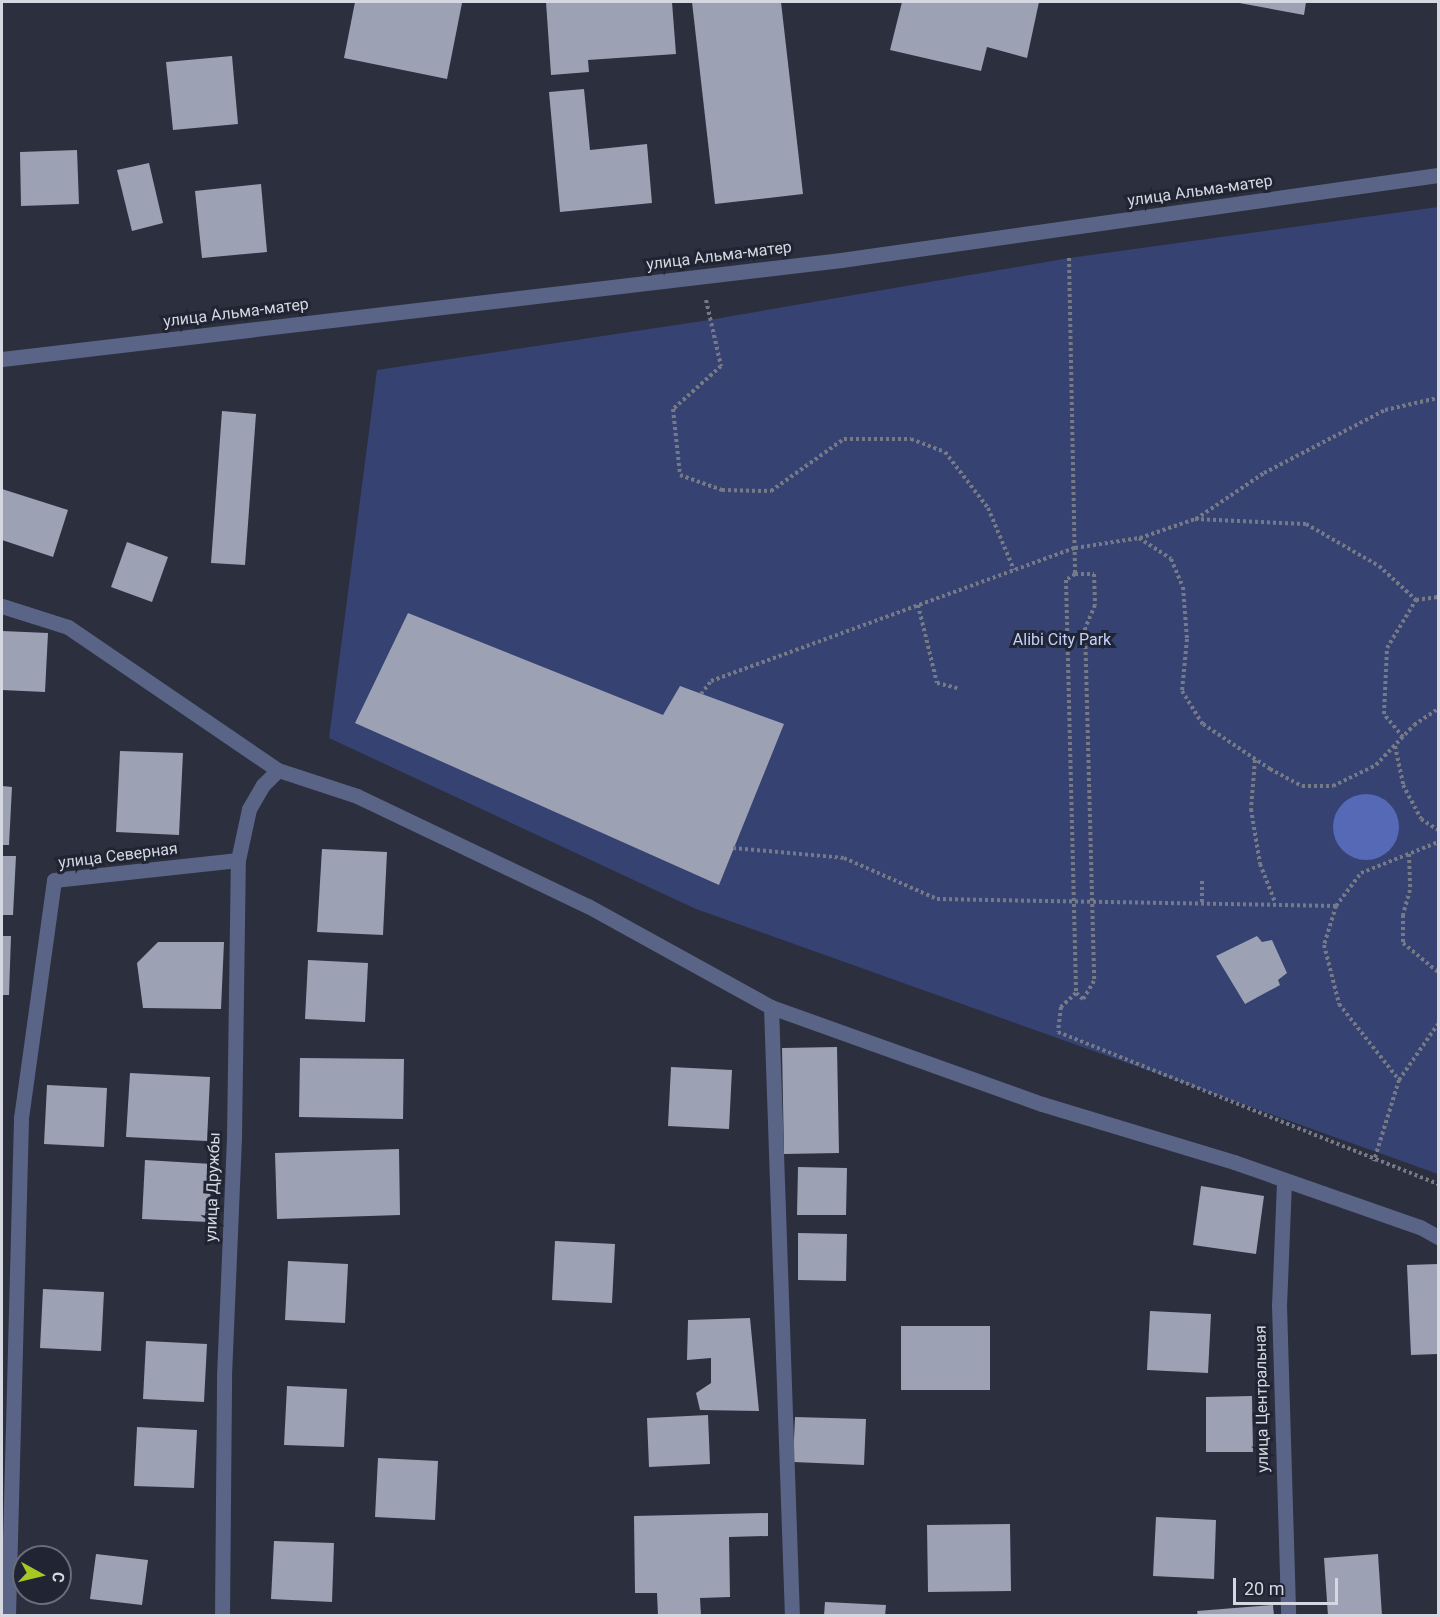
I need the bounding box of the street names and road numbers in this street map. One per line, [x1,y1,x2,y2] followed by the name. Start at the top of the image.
[1126,171,1274,211] street label: улица Альма-матер
[645,238,793,274] street label: улица Альма-матер
[162,295,310,331] street label: улица Альма-матер
[57,839,179,873] street label: улица Северная
[201,1132,225,1242] street label: улица Дружбы
[1251,1325,1273,1473] street label: улица Центральная

